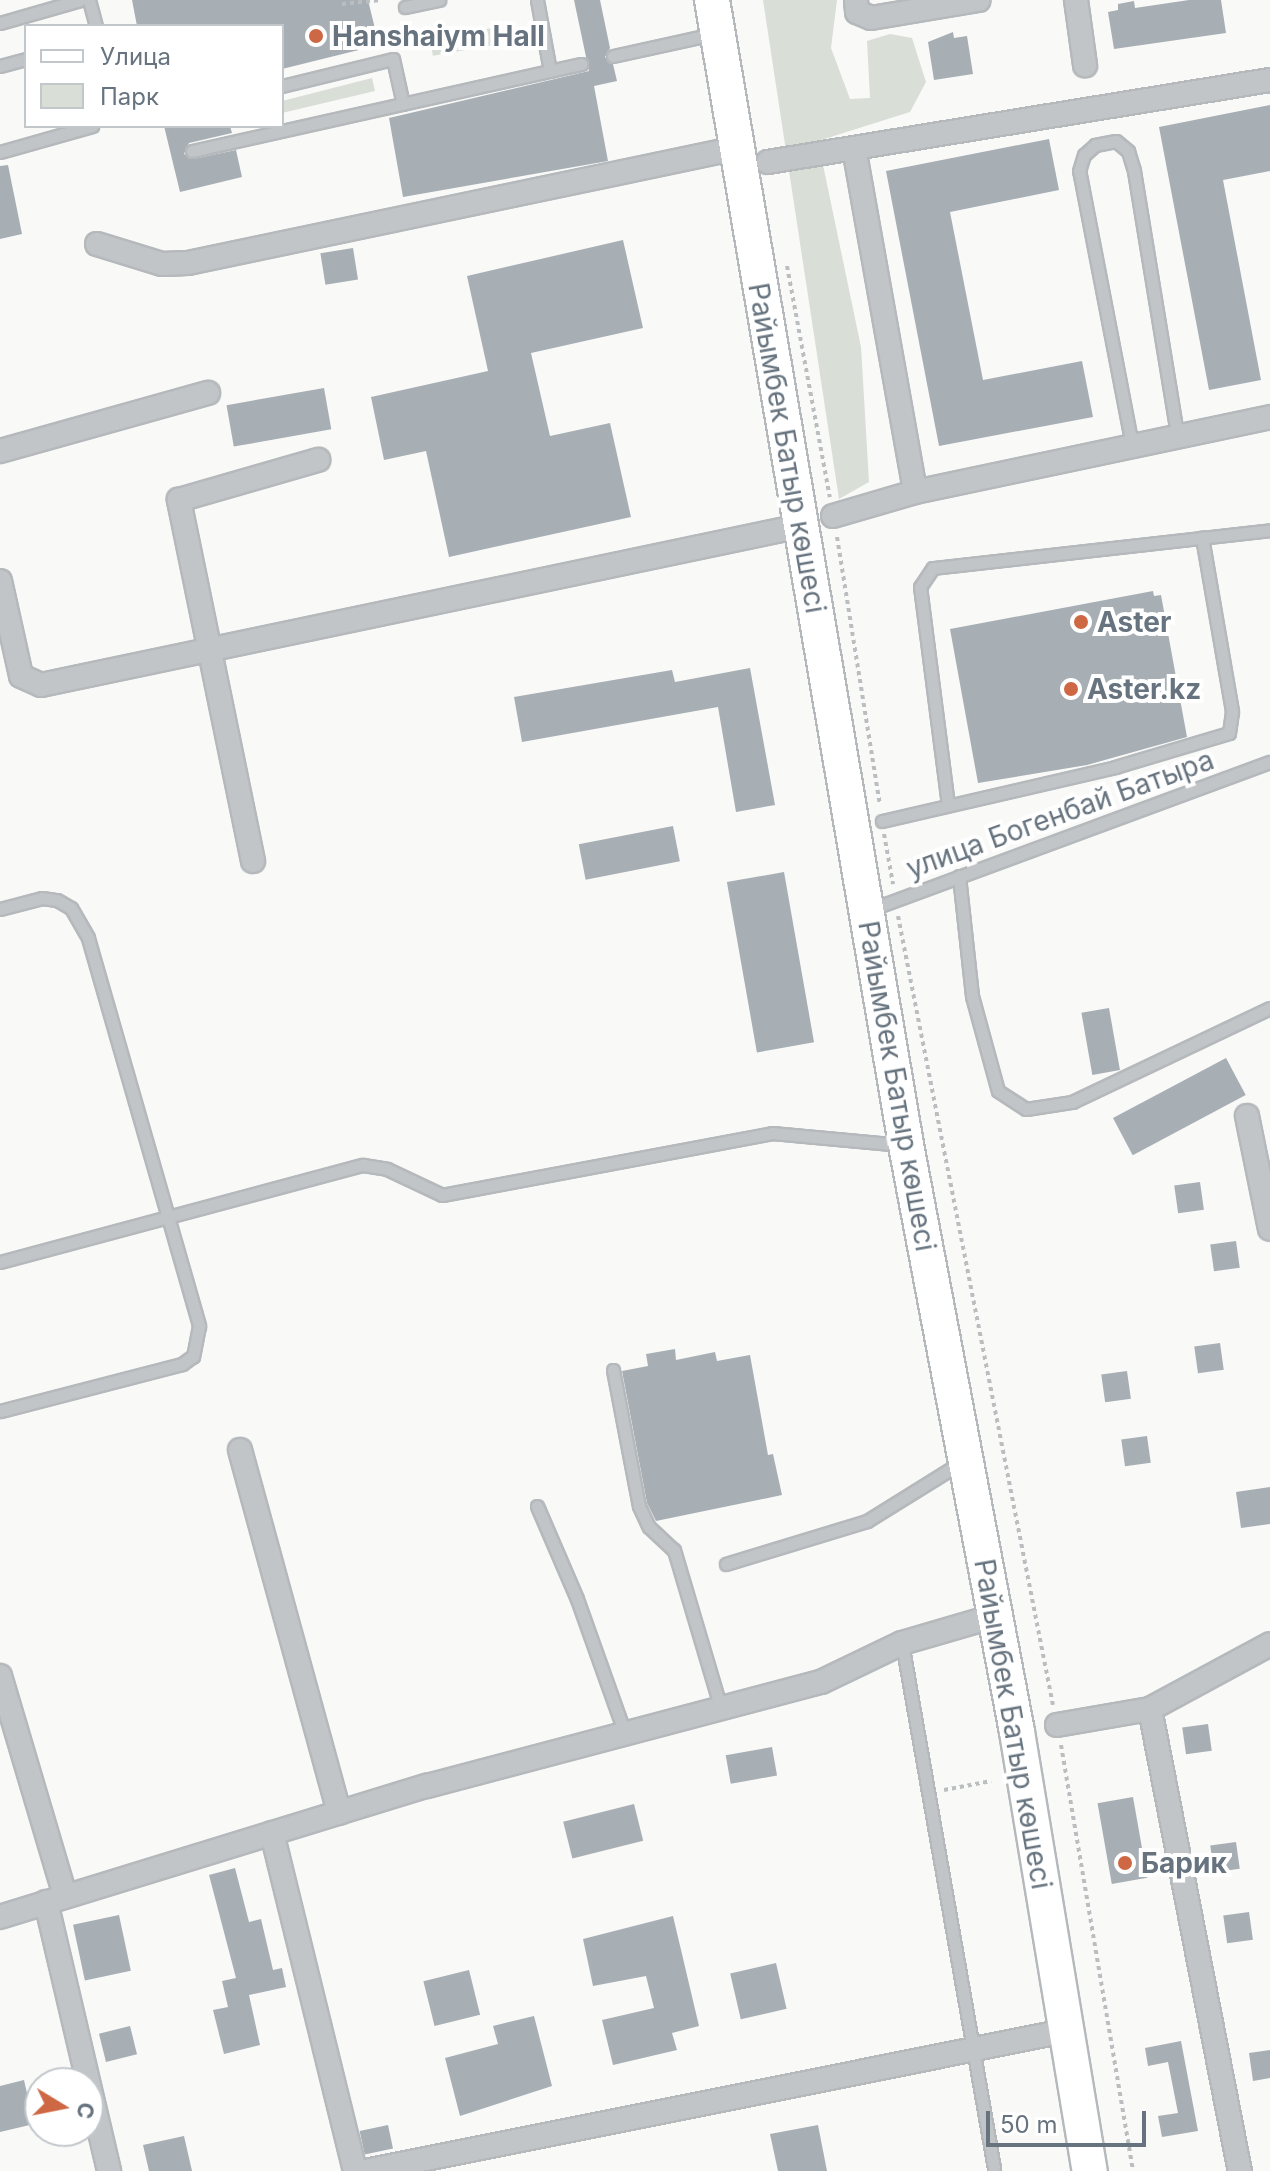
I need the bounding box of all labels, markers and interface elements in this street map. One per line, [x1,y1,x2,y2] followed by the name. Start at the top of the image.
[332,19,545,53] place label: Hanshaiym Hall
[24,24,284,128] legend
[307,27,325,45] marker: Hanshaiym Hall
[100,42,171,71] text: Улица
[100,82,159,111] text: Парк
[741,280,833,616] street label: Райымбек Батыр көшесі
[1097,605,1171,639] place label: Aster
[1072,613,1090,631] marker: Aster
[1087,672,1201,706] place label: Aster.kz
[1062,680,1080,698] marker: Aster.kz
[902,743,1218,885] street label: улица Богенбай Батыра
[851,918,943,1254] street label: Райымбек Батыр көшесі
[967,1556,1059,1892] street label: Райымбек Батыр көшесі
[1141,1846,1227,1880] place label: Барик
[1116,1854,1134,1872] marker: Барик
[24,2067,104,2147] north arrow
[990,2095,1150,2145] scale bar
[71,2101,100,2121] text: С
[1000,2110,1058,2139] text: 50 m

